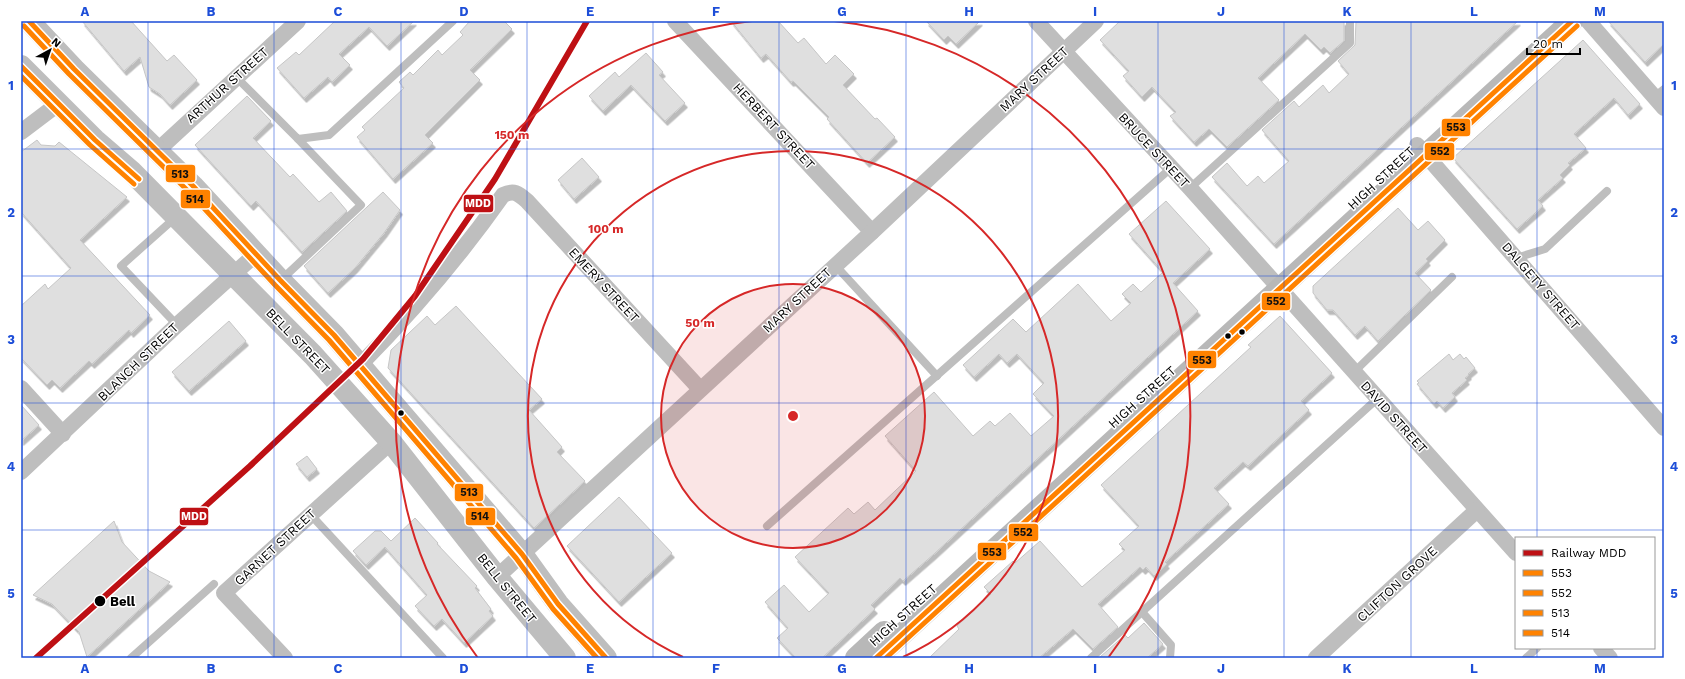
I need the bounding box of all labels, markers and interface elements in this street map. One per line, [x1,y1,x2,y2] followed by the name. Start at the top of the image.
[81,4,90,19] text: A
[207,4,216,19] text: B
[334,4,343,19] text: C
[459,4,469,19] text: D
[586,4,594,19] text: E
[712,4,720,19] text: F
[837,4,847,19] text: G
[964,4,974,19] text: H
[1093,4,1097,19] text: I
[1217,4,1225,19] text: J
[1342,4,1352,19] text: K
[1470,4,1478,19] text: L
[1594,4,1606,19] text: M
[30,30,70,70] north arrow
[1527,30,1580,56] scale bar
[49,35,63,50] text: N
[1533,37,1563,51] text: 20 m
[997,43,1071,115] street label: MARY STREET
[183,44,271,126] street label: ARTHUR STREET
[8,78,14,93] text: 1
[1671,78,1677,93] text: 1
[730,80,818,172] street label: HERBERT STREET
[1115,109,1193,191] street label: BRUCE STREET
[1441,118,1471,137] line badge: 553
[1446,121,1466,134] text: 553
[495,128,529,142] text: 150 m
[1424,142,1455,161] line badge: 552
[1345,143,1418,213] street label: HIGH STREET
[1430,145,1450,158] text: 552
[165,164,196,183] line badge: 513
[171,168,189,181] text: 513
[180,189,211,209] line badge: 514
[186,193,204,206] text: 514
[463,194,494,213] line badge: MDD
[465,197,491,210] text: MDD
[7,205,15,220] text: 2
[1670,205,1678,220] text: 2
[588,222,624,236] text: 100 m
[1499,239,1583,333] street label: DALGETY STREET
[566,245,642,325] street label: EMERY STREET
[760,264,834,336] street label: MARY STREET
[1261,292,1291,311] line badge: 552
[1266,295,1286,308] text: 552
[263,305,333,377] street label: BELL STREET
[685,316,715,330] text: 50 m
[95,320,181,404] street label: BLANCH STREET
[1237,327,1247,337] unlabelled marker
[1223,331,1233,341] unlabelled marker
[7,332,15,347] text: 3
[1670,332,1678,347] text: 3
[1187,350,1217,369] line badge: 553
[1192,354,1212,367] text: 553
[1105,363,1179,431] street label: HIGH STREET
[1358,378,1430,456] street label: DAVID STREET
[396,408,406,418] unlabelled marker
[786,409,800,423] centre of rings
[7,459,16,474] text: 4
[1670,459,1679,474] text: 4
[454,483,484,502] line badge: 513
[460,486,478,499] text: 513
[231,506,319,588] street label: GARNET STREET
[179,507,209,526] line badge: MDD
[465,507,496,526] line badge: 514
[181,510,207,523] text: MDD
[471,510,489,523] text: 514
[1008,523,1039,542] line badge: 552
[1013,526,1033,539] text: 552
[1515,537,1655,649] legend
[977,542,1007,561] line badge: 553
[1354,543,1440,625] street label: CLIFTON GROVE
[982,546,1002,559] text: 553
[1551,546,1626,560] text: Railway MDD
[474,550,540,626] street label: BELL STREET
[1551,566,1572,580] text: 553
[866,581,940,649] street label: HIGH STREET
[7,586,15,601] text: 5
[1551,586,1572,600] text: 552
[1670,586,1678,601] text: 5
[93,594,107,608] marker: Bell
[110,594,136,609] place label: Bell
[1551,606,1570,620] text: 513
[1551,626,1570,640] text: 514
[81,661,90,676] text: A
[207,661,216,676] text: B
[334,661,343,676] text: C
[459,661,469,676] text: D
[586,661,594,676] text: E
[712,661,720,676] text: F
[837,661,847,676] text: G
[964,661,974,676] text: H
[1093,661,1097,676] text: I
[1217,661,1225,676] text: J
[1342,661,1352,676] text: K
[1470,661,1478,676] text: L
[1594,661,1606,676] text: M

